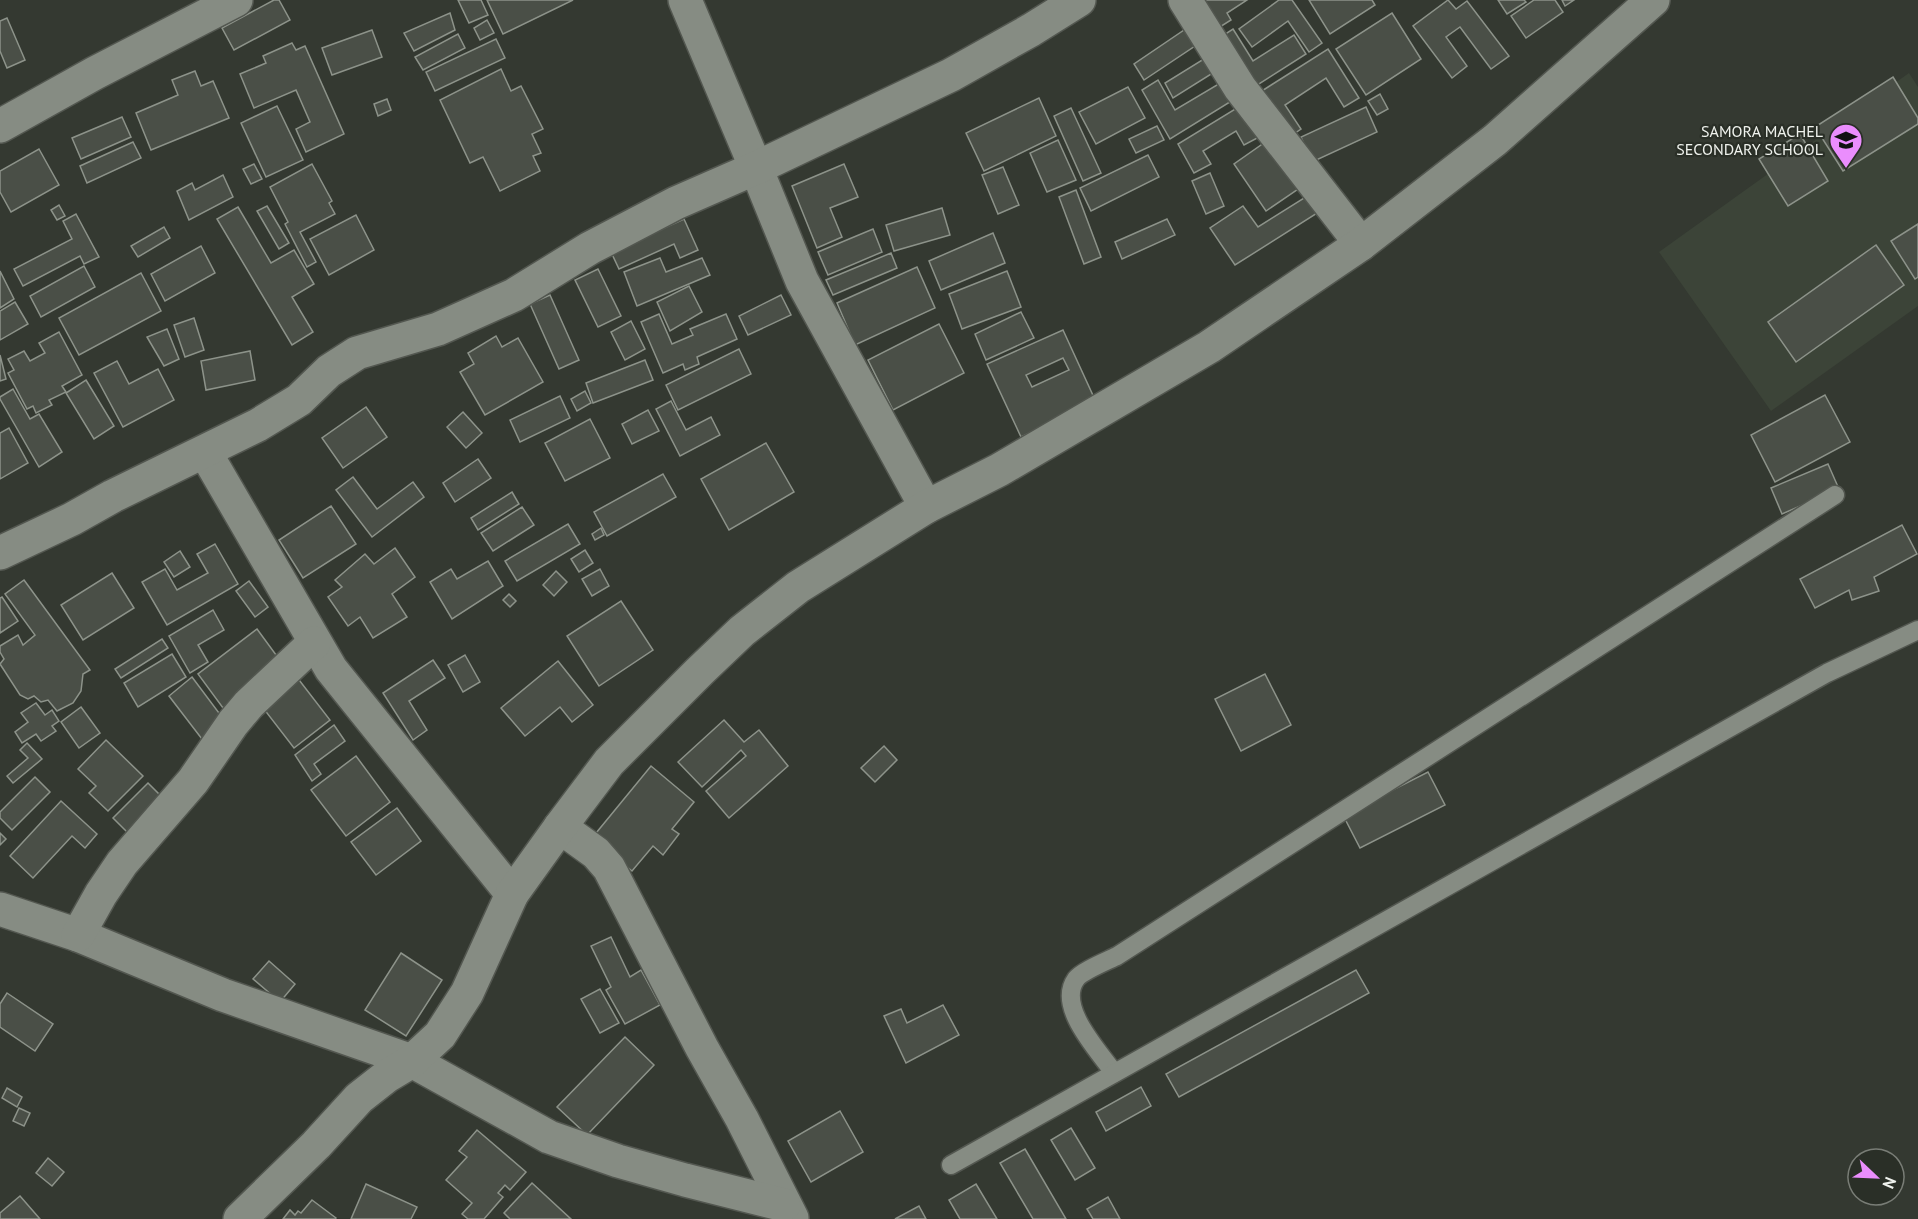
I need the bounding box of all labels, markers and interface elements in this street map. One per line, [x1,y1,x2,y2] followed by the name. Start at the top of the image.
[1676,121,1823,159] place label: SAMORA MACHEL SECONDARY SCHOOL
[1828,122,1864,169] school or university icon: SAMORA MACHEL SECONDARY SCHOOL
[1846,1147,1906,1207] north arrow
[1879,1174,1901,1192] text: N

